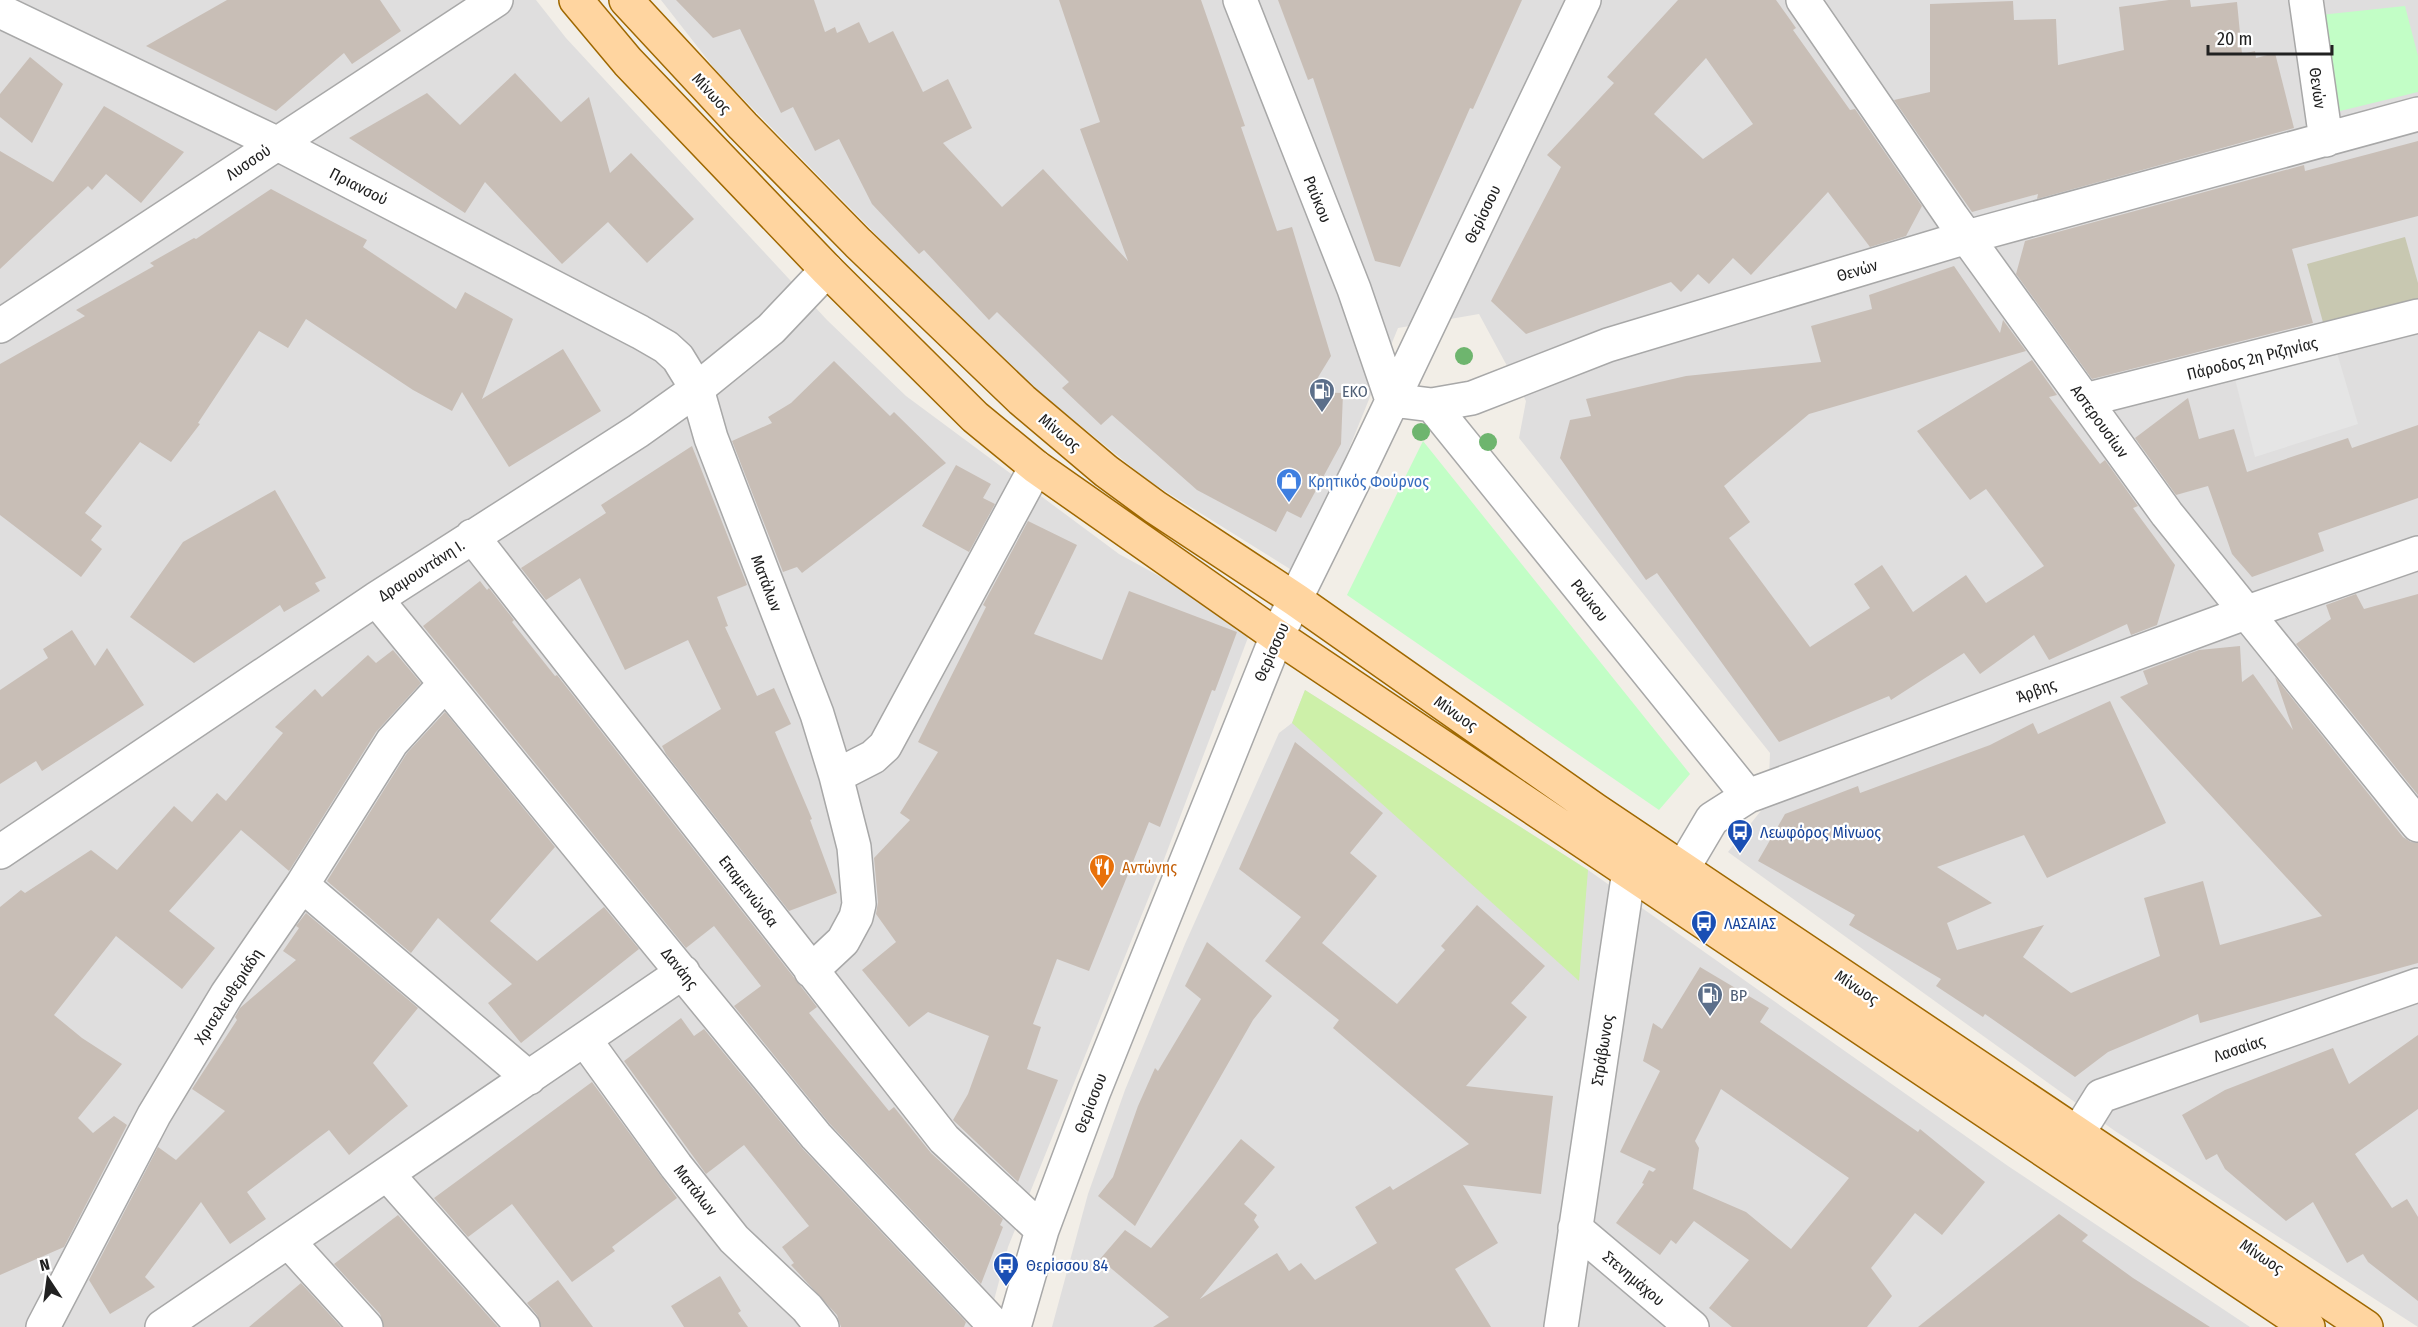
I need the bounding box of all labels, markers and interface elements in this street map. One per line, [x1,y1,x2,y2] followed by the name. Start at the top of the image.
[2208,18,2332,56] scale bar
[2217,28,2252,50] text: 20 m
[2305,66,2330,110] street label: Θενών
[688,69,735,118] street label: Μίνωος
[222,140,274,184] street label: Λυσσού
[326,164,391,209] street label: Πριανσού
[1300,173,1335,225] street label: Ραύκου
[1460,182,1505,247] street label: Θερίσσου
[1834,255,1880,286] street label: Θενών
[2185,333,2320,384] street label: Πάροδος 2η Ριζηνίας
[1307,376,1337,414] fuel station icon: ΕΚΟ
[2067,381,2132,462] street label: Αστερουσίων
[1342,382,1368,401] place label: ΕΚΟ
[1035,409,1085,455] street label: Μίνωος
[1274,466,1304,504] shop icon: Κρητικός Φούρνος
[1308,472,1429,491] place label: Κρητικός Φούρνος
[374,535,468,605] street label: Δραμουντάνη Ι.
[747,552,786,614] street label: Ματάλων
[1567,575,1612,625] street label: Ραύκου
[1250,620,1293,685] street label: Θερίσσου
[2014,674,2059,706] street label: Άρβης
[1430,692,1481,735] street label: Μίνωος
[1725,817,1755,855] bus stop icon: Λεωφόρος Μίνωος
[1760,823,1881,842] place label: Λεωφόρος Μίνωος
[715,852,782,931] street label: Επαμεινώνδα
[1087,852,1117,890] restaurant icon: Αντώνης
[1122,858,1177,877] place label: Αντώνης
[1689,908,1719,946] bus stop icon: ΛΑΣΑΙΑΣ
[1724,914,1776,933] place label: ΛΑΣΑΙΑΣ
[657,944,702,993] street label: Δανάης
[190,945,266,1048] street label: Χρισελευθεριάδη
[1831,966,1882,1009] street label: Μίνωος
[1695,980,1725,1018] fuel station icon: BP
[1730,986,1747,1005] place label: BP
[1588,1013,1618,1087] street label: Στράβωνος
[2211,1031,2268,1066] street label: Λασαίας
[1070,1070,1111,1136] street label: Θερίσσου
[670,1161,721,1220] street label: Ματάλων
[2236,1235,2287,1278] street label: Μίνωος
[1599,1247,1668,1310] street label: Στενημάχου
[18,1249,78,1309] north arrow
[991,1250,1021,1288] bus stop icon: Θερίσσου 84
[38,1255,52,1275] text: N
[1026,1256,1108,1275] place label: Θερίσσου 84

